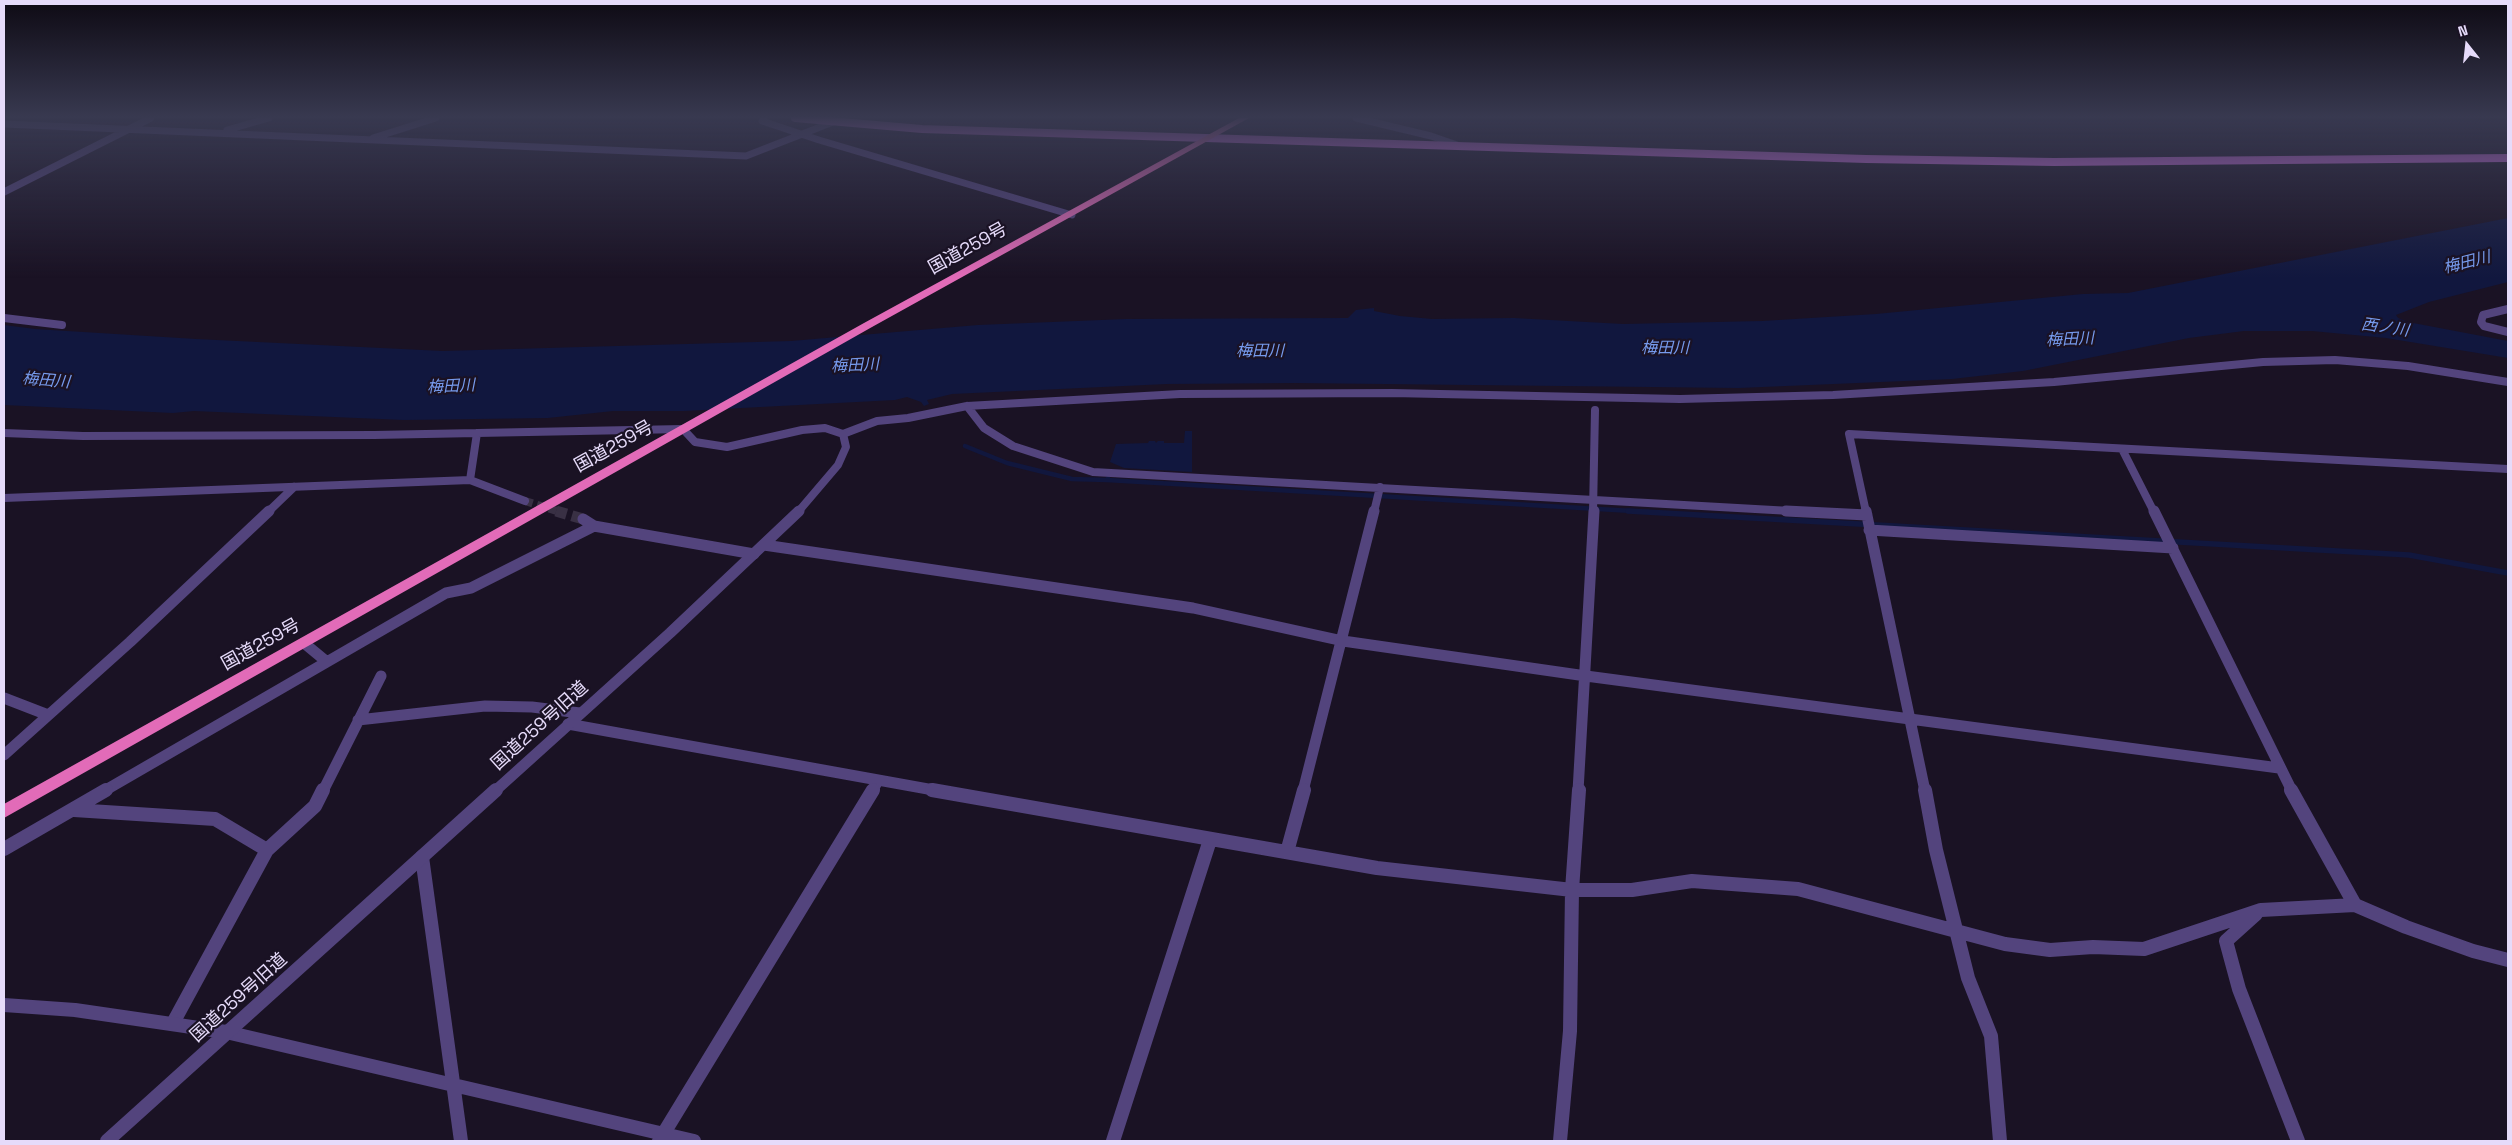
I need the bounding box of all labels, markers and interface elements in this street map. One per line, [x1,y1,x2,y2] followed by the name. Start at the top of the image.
[2442,20,2492,70] north arrow
[2456,21,2470,41] text: N
[925,219,1011,279] street label: 国道259号
[2441,248,2493,278] water label: 梅田川
[2360,315,2410,341] water label: 西ノ川
[2046,329,2094,351] water label: 梅田川
[1641,339,1689,359] water label: 梅田川
[1236,342,1284,362] water label: 梅田川
[831,355,879,377] water label: 梅田川
[21,369,71,393] water label: 梅田川
[427,376,475,398] water label: 梅田川
[571,417,657,477] street label: 国道259号
[218,615,304,675] street label: 国道259号
[487,677,593,775] street label: 国道259号旧道
[186,949,292,1047] street label: 国道259号旧道

